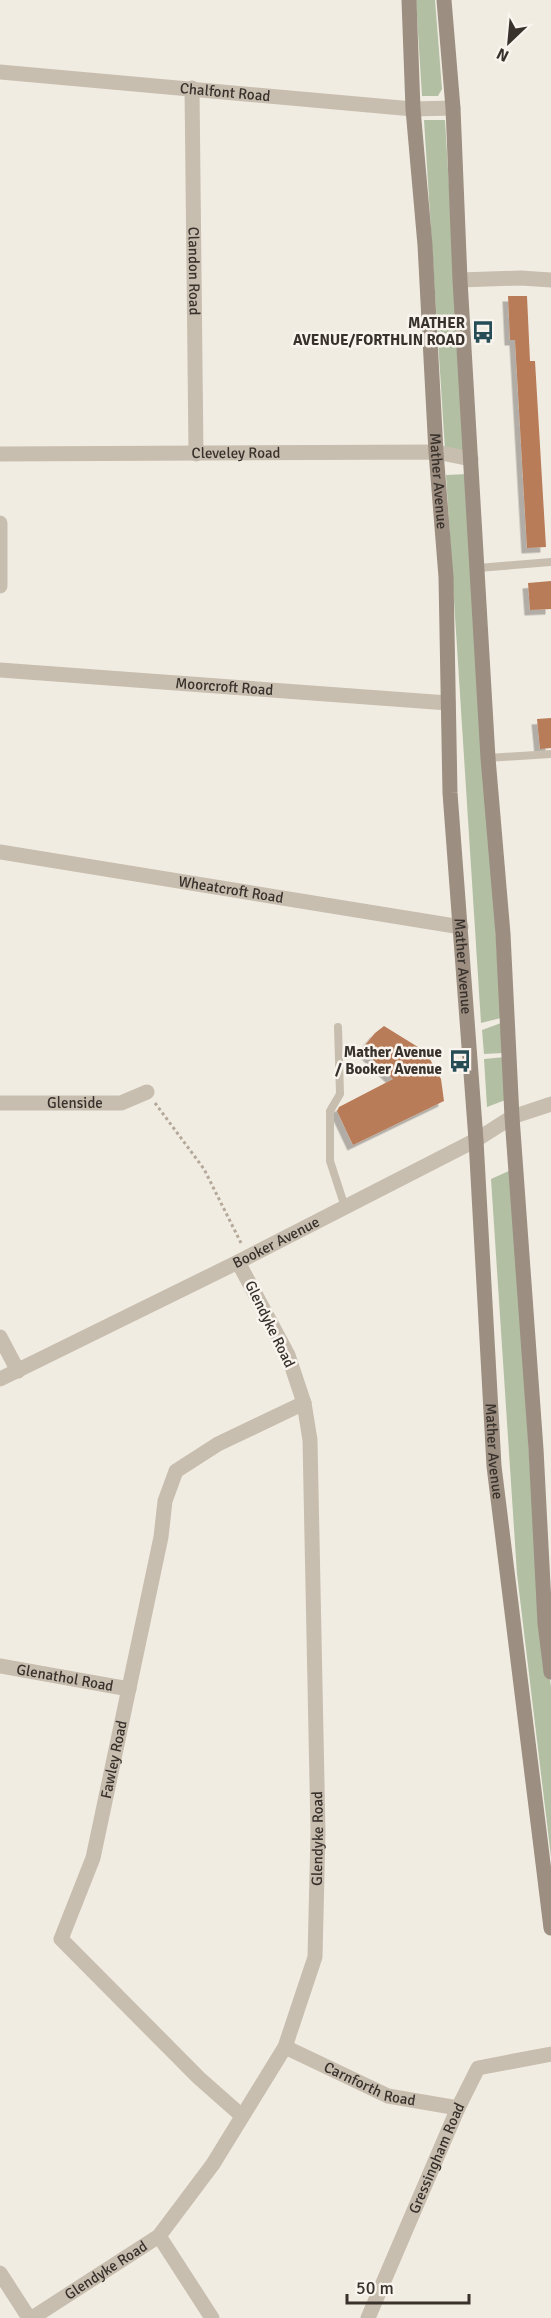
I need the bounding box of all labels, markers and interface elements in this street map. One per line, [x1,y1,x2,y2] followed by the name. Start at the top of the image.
[479,12,539,72] north arrow
[493,43,512,66] text: N
[179,79,271,105] street label: Chalfont Road
[185,227,203,315] street label: Clandon Road
[293,314,465,349] place label: MATHER AVENUE/FORTHLIN ROAD
[470,319,496,345] bus stop icon: MATHER AVENUE/FORTHLIN ROAD
[426,432,451,530] street label: Mather Avenue
[192,444,281,462] street label: Cleveley Road
[175,674,274,699] street label: Moorcroft Road
[177,872,285,907] street label: Wheatcroft Road
[450,917,476,1015] street label: Mather Avenue
[335,1043,442,1078] place label: Mather Avenue / Booker Avenue
[447,1048,473,1074] bus stop icon: Mather Avenue / Booker Avenue
[47,1094,103,1112] street label: Glenside
[230,1213,323,1272] street label: Booker Avenue
[241,1278,299,1371] street label: Glendyke Road
[482,1403,507,1500] street label: Mather Avenue
[15,1660,115,1695] street label: Glenathol Road
[97,1719,131,1800] street label: Fawley Road
[308,1791,327,1886] street label: Glendyke Road
[321,2058,417,2110] street label: Carnforth Road
[405,2099,468,2216] street label: Gressingham Road
[61,2237,151,2304] street label: Glendyke Road
[347,2267,468,2305] scale bar
[356,2277,394,2299] text: 50 m

